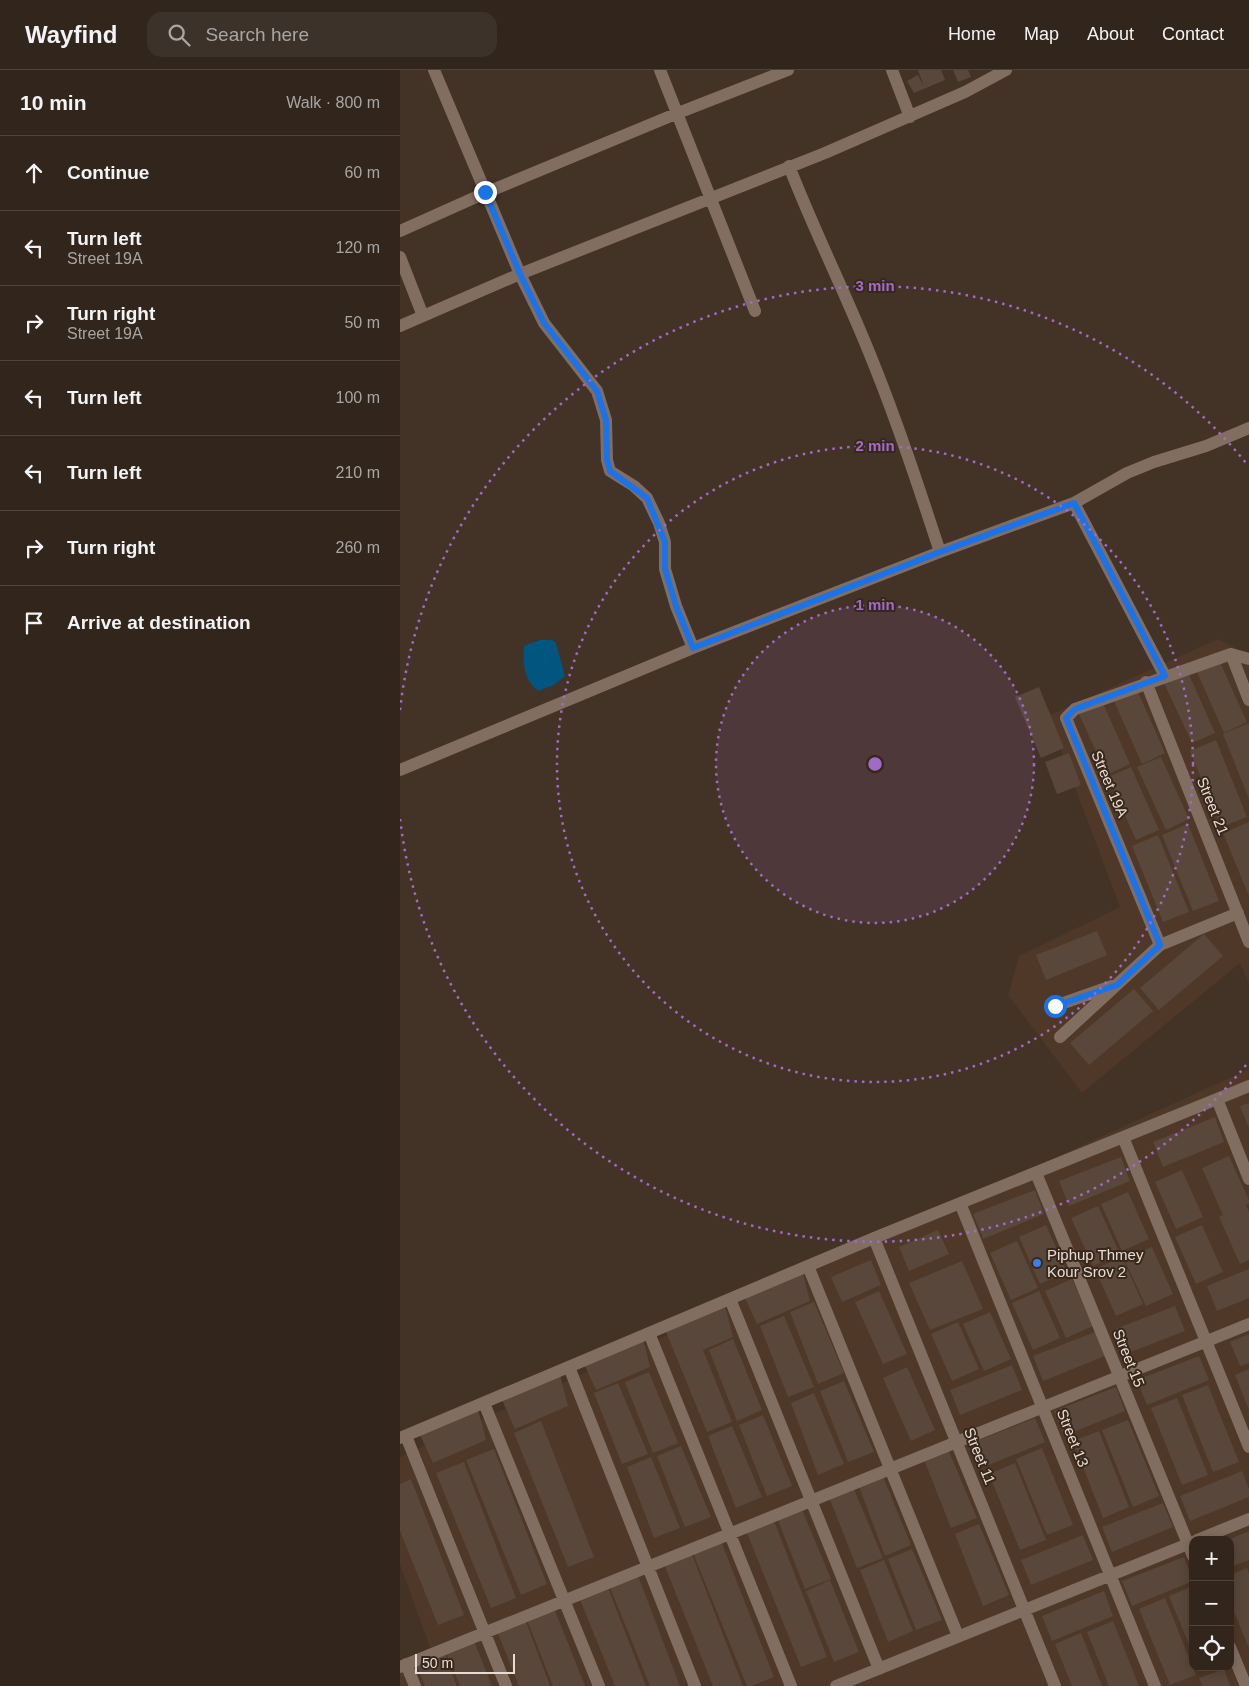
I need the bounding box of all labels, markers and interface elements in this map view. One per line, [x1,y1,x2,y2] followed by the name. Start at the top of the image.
[147,12,497,57] search box
[25,21,117,48] text: Wayfind
[165,21,193,49] icon: search
[205,24,309,45] text: Search here
[948,24,996,44] text: Home
[1024,24,1059,44] text: Map
[1087,24,1134,44] text: About
[1162,24,1224,44] text: Contact
[20,91,87,114] text: 10 min
[286,94,380,111] text: Walk · 800 m
[20,159,48,187] icon: ahead
[67,162,149,183] text: Continue
[344,164,380,181] text: 60 m
[474,181,497,204] route end
[67,228,142,249] text: Turn left
[20,234,48,262] icon: left
[336,239,380,256] text: 120 m
[67,250,143,267] text: Street 19A
[855,277,895,294] text: 3 min
[67,303,155,324] text: Turn right
[20,309,48,337] icon: right
[344,314,380,331] text: 50 m
[67,325,143,342] text: Street 19A
[20,384,48,412] icon: left
[67,387,142,408] text: Turn left
[336,389,380,406] text: 100 m
[855,437,895,454] text: 2 min
[20,459,48,487] icon: left
[67,462,142,483] text: Turn left
[336,464,380,481] text: 210 m
[20,534,48,562] icon: right
[67,537,155,558] text: Turn right
[336,539,380,556] text: 260 m
[855,596,895,613] text: 1 min
[20,609,48,637] icon: arrive
[67,612,251,633] text: Arrive at destination
[1088,748,1132,820] street label: Street 19A
[866,755,884,773] centre of rings
[1194,775,1232,837] street label: Street 21
[1044,995,1067,1018] route start
[1047,1246,1144,1280] place label: Piphup Thmey Kour Srov 2
[1031,1257,1043,1269] marker: Piphup Thmey Kour Srov 2
[1110,1327,1148,1389] street label: Street 15
[1054,1407,1092,1469] street label: Street 13
[961,1425,999,1487] street label: Street 11
[1189,1536,1234,1671] map controls
[1189,1536,1234,1581] button: +
[1189,1581,1234,1626] button: −
[1189,1626,1234,1671] button: locate
[415,1651,515,1674] scale bar
[422,1655,453,1671] text: 50 m

